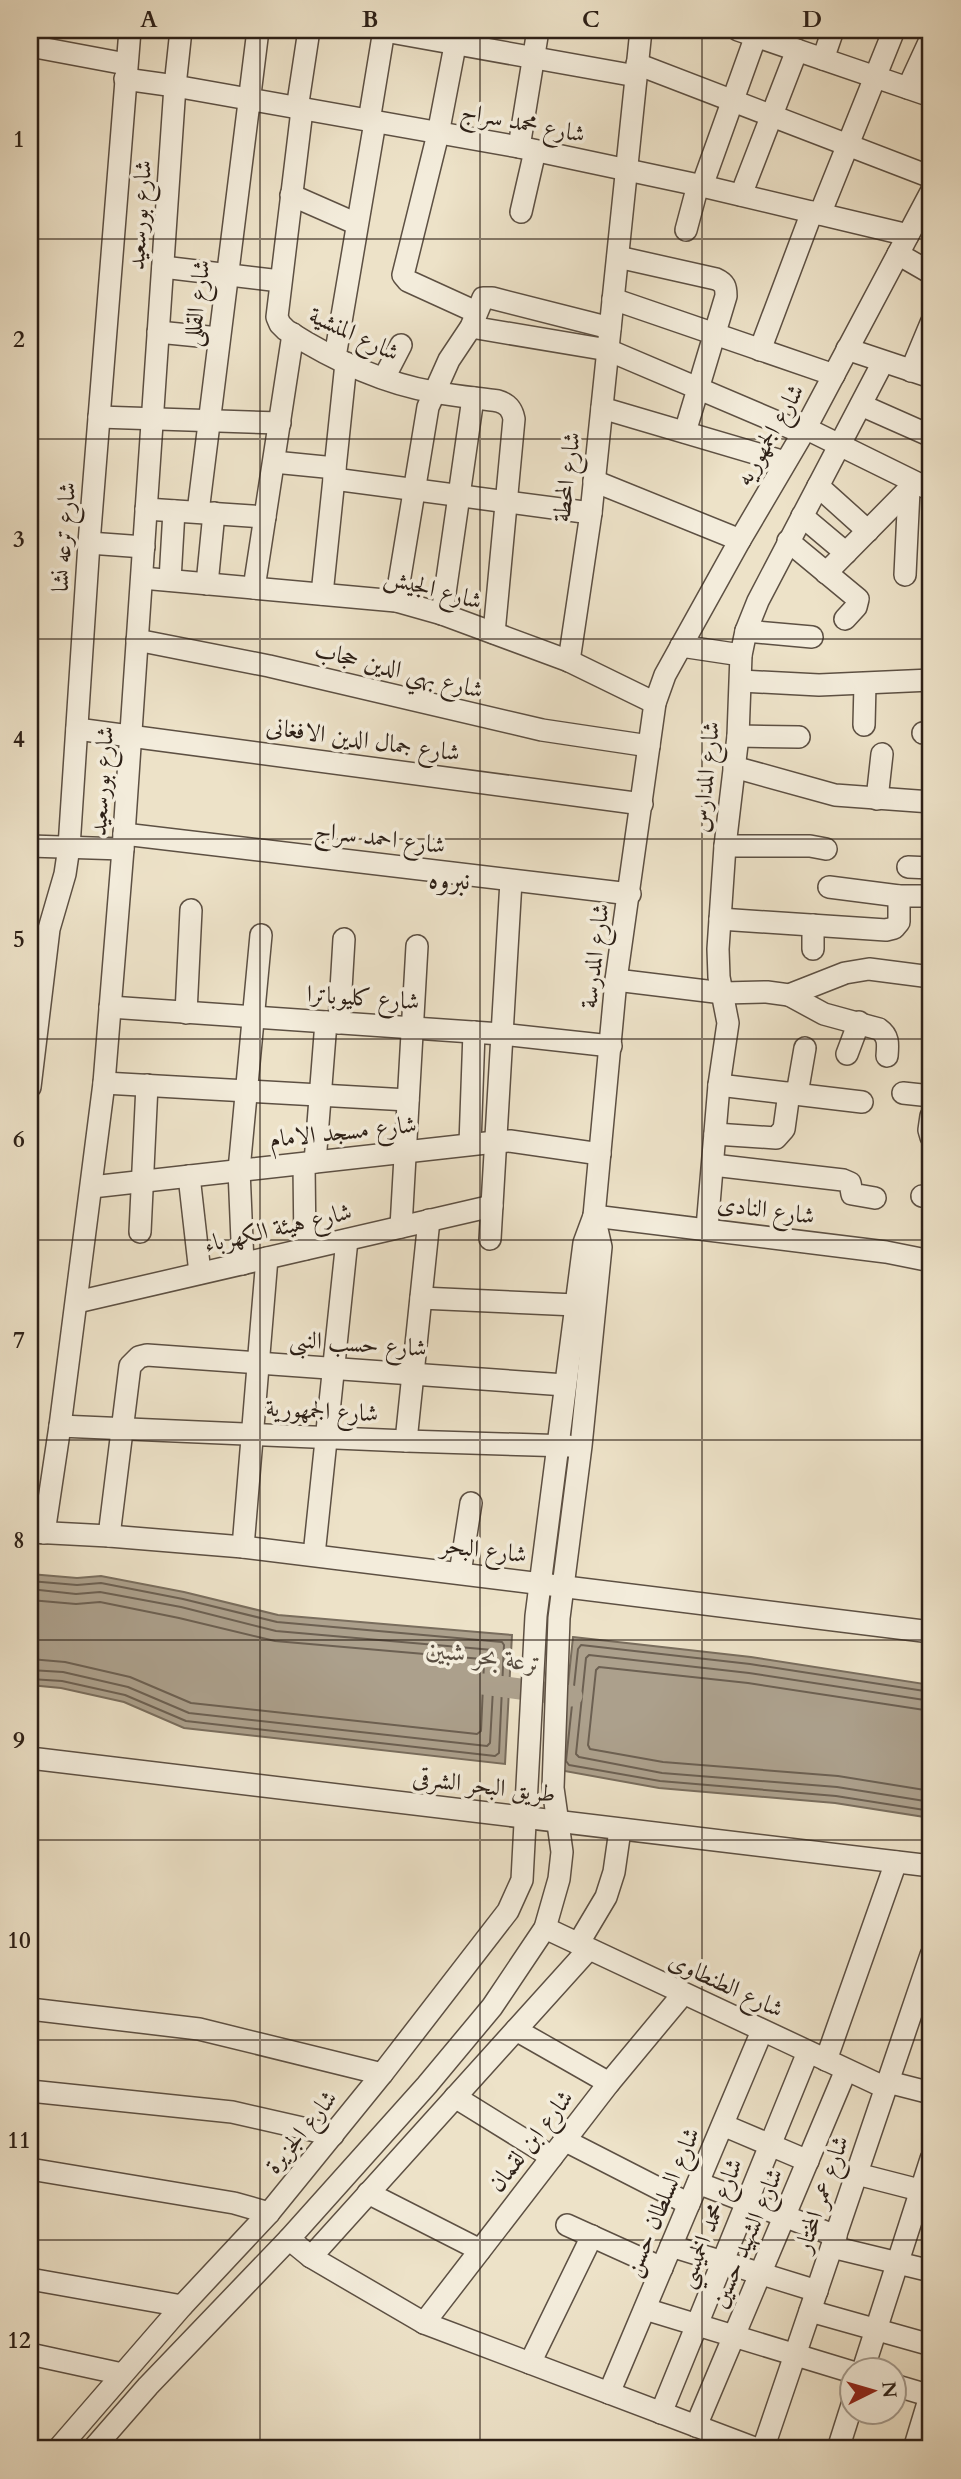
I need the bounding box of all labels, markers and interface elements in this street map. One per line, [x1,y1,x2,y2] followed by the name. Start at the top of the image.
[140,4,158,35] text: A
[362,4,378,35] text: B
[582,4,600,35] text: C
[802,4,822,35] text: D
[457,95,588,155] street label: شارع محمد سراج
[13,124,25,155] text: 1
[120,159,163,271] street label: شارع بورسعيد
[175,258,222,349] street label: شارع القللى
[302,299,405,372] street label: شارع المنشية
[13,324,25,355] text: 2
[728,378,815,494] street label: شارع الجمهوريه
[545,430,592,524] street label: شارع المحطة
[44,481,87,593] street label: شارع ترعه نشا
[13,524,25,555] text: 3
[380,560,486,621] street label: شارع الجيش
[310,633,487,712] street label: شارع بهي الدين حجاب
[264,710,462,773] street label: شارع جمال الدين الافغانى
[684,720,731,835] street label: شارع المدارس
[13,724,25,755] text: 4
[82,725,125,837] street label: شارع بورسعيد
[312,814,447,866] street label: شارع احمد سراج
[428,861,470,899] district label: نبروه
[572,902,621,1011] street label: شارع المدرسة
[13,924,25,955] text: 5
[305,978,420,1021] street label: شارع كليوباترا
[268,1108,419,1160] street label: شارع مسجد الامام
[13,1124,25,1155] text: 6
[715,1187,817,1236] street label: شارع النادى
[201,1195,356,1264] street label: شارع هيئة الكهرباء
[288,1323,428,1368] street label: شارع حسب النبى
[13,1325,25,1356] text: 7
[265,1392,379,1433] street label: شارع الجمهورية
[13,1525,25,1556] text: 8
[436,1528,529,1575] street label: شارع البحر
[424,1631,544,1681] water label: ترعة بحر شبين
[13,1725,25,1756] text: 9
[411,1761,557,1811] street label: طريق البحر الشرقى
[7,1925,31,1956] text: 10
[662,1944,789,2029] street label: شارع الطنطاوى
[257,2083,347,2183] street label: شارع الجزيرة
[481,2083,584,2201] street label: شارع ابن لقمان
[616,2122,711,2283] street label: شارع السلطان حسن
[7,2125,31,2156] text: 11
[786,2131,860,2259] street label: شارع عمر المختار
[669,2153,756,2294] street label: شارع محمد الخميسي
[703,2163,794,2314] street label: شارع الشهيد حسين
[7,2325,31,2356] text: 12
[838,2356,908,2426] north arrow
[875,2380,903,2399] text: N

